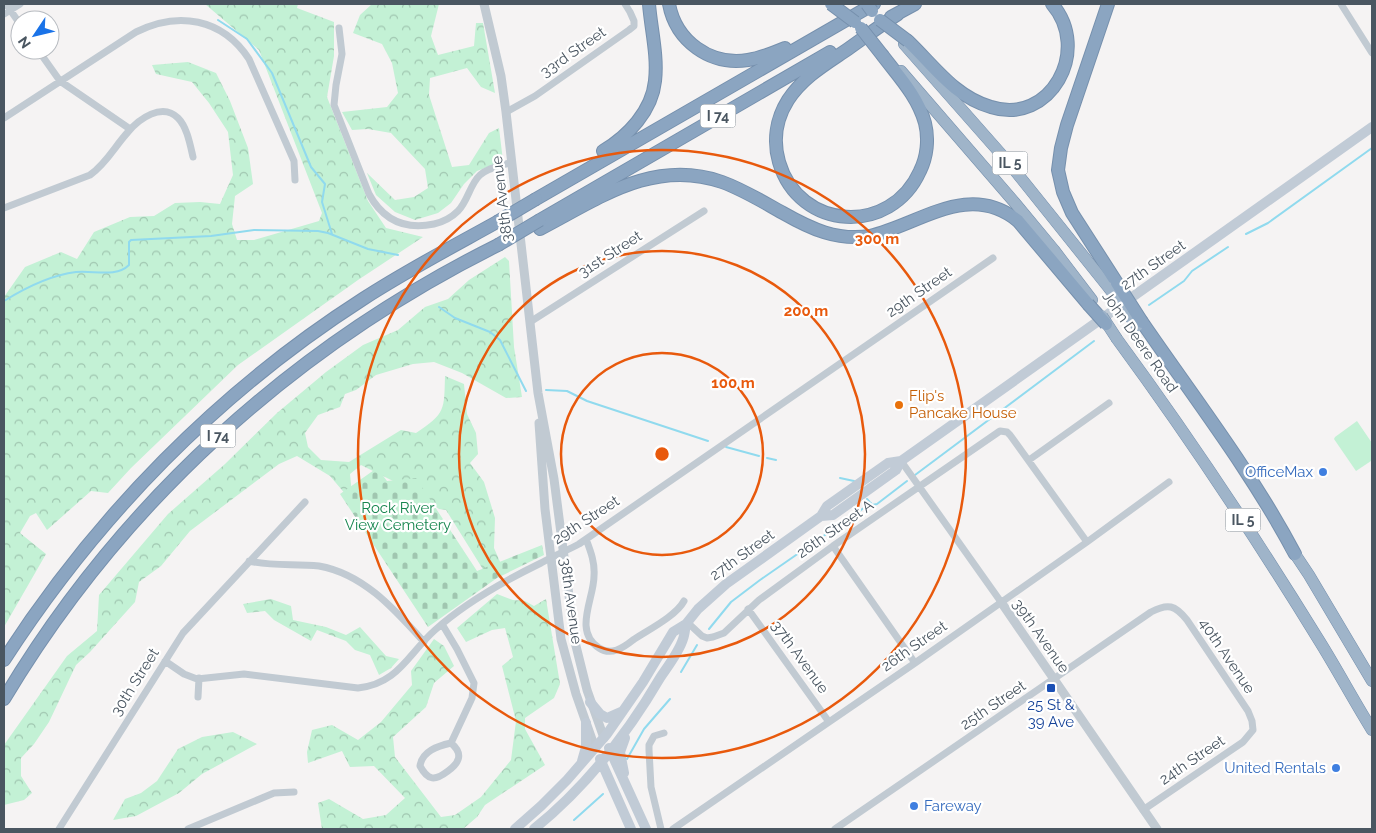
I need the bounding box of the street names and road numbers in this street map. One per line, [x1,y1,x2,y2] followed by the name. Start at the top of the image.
[537,23,609,81] street label: 33rd Street
[700,104,736,128] road number: I 74
[992,152,1028,174] road number: IL 5
[488,155,516,243] street label: 38th Avenue
[575,227,645,281] street label: 31st Street
[1117,236,1189,294] street label: 27th Street
[883,263,955,321] street label: 29th Street
[1098,288,1182,396] street label: John Deere Road
[200,424,236,448] road number: I 74
[549,492,623,548] street label: 29th Street
[793,496,877,562] street label: 26th Street A
[1226,508,1260,532] road number: IL 5
[706,526,778,584] street label: 27th Street
[556,557,586,645] street label: 38th Avenue
[1009,595,1073,677] street label: 39th Avenue
[1195,615,1259,697] street label: 40th Avenue
[768,617,833,697] street label: 37th Avenue
[878,617,950,675] street label: 26th Street
[107,645,163,719] street label: 30th Street
[957,677,1029,733] street label: 25th Street
[1156,732,1228,788] street label: 24th Street

